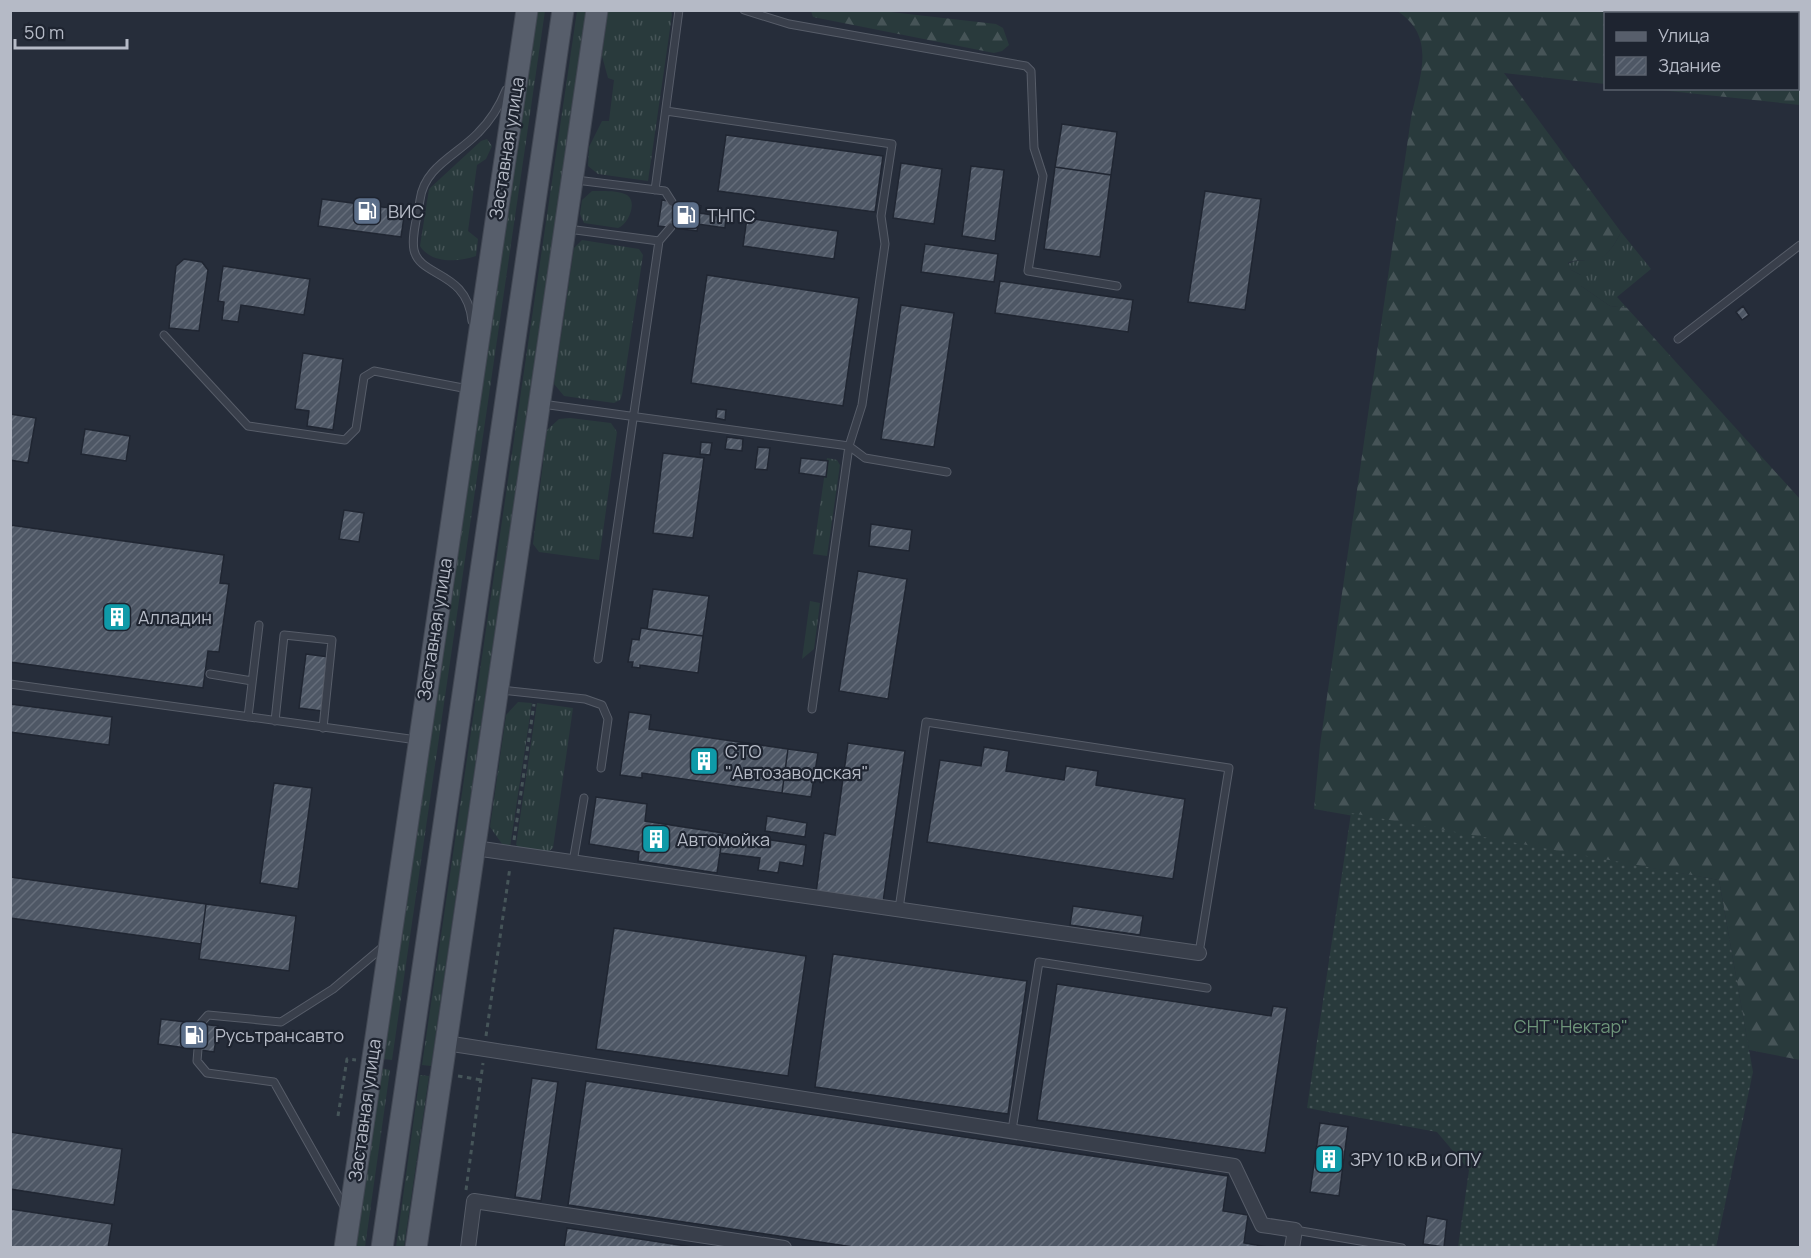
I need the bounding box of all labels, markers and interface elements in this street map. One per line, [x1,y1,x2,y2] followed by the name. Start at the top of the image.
[15,12,128,50] scale bar
[1604,12,1799,90] legend
[24,20,64,44] text: 50 m
[1658,23,1710,47] text: Улица
[1658,53,1721,77] text: Здание
[483,75,529,221] street label: Заставная улица
[351,195,383,227] fuel station icon: ВИС
[388,199,424,223] place label: ВИС
[670,199,702,231] fuel station icon: ТНПС
[707,203,756,227] place label: ТНПС
[411,556,457,702] street label: Заставная улица
[101,601,133,633] building icon: Алладин
[138,605,212,629] place label: Алладин
[725,739,869,784] place label: СТО "Автозаводская"
[688,745,720,777] building icon: СТО "Автозаводская"
[640,823,672,855] building icon: Автомойка
[677,827,770,851] place label: Автомойка
[1514,1014,1628,1038] park label: СНТ "Нектар"
[178,1019,210,1051] fuel station icon: Русьтрансавто
[215,1023,344,1047] place label: Русьтрансавто
[342,1037,386,1183] street label: Заставная улица
[1313,1143,1345,1175] building icon: ЗРУ 10 кВ и ОПУ
[1350,1147,1481,1171] place label: ЗРУ 10 кВ и ОПУ

